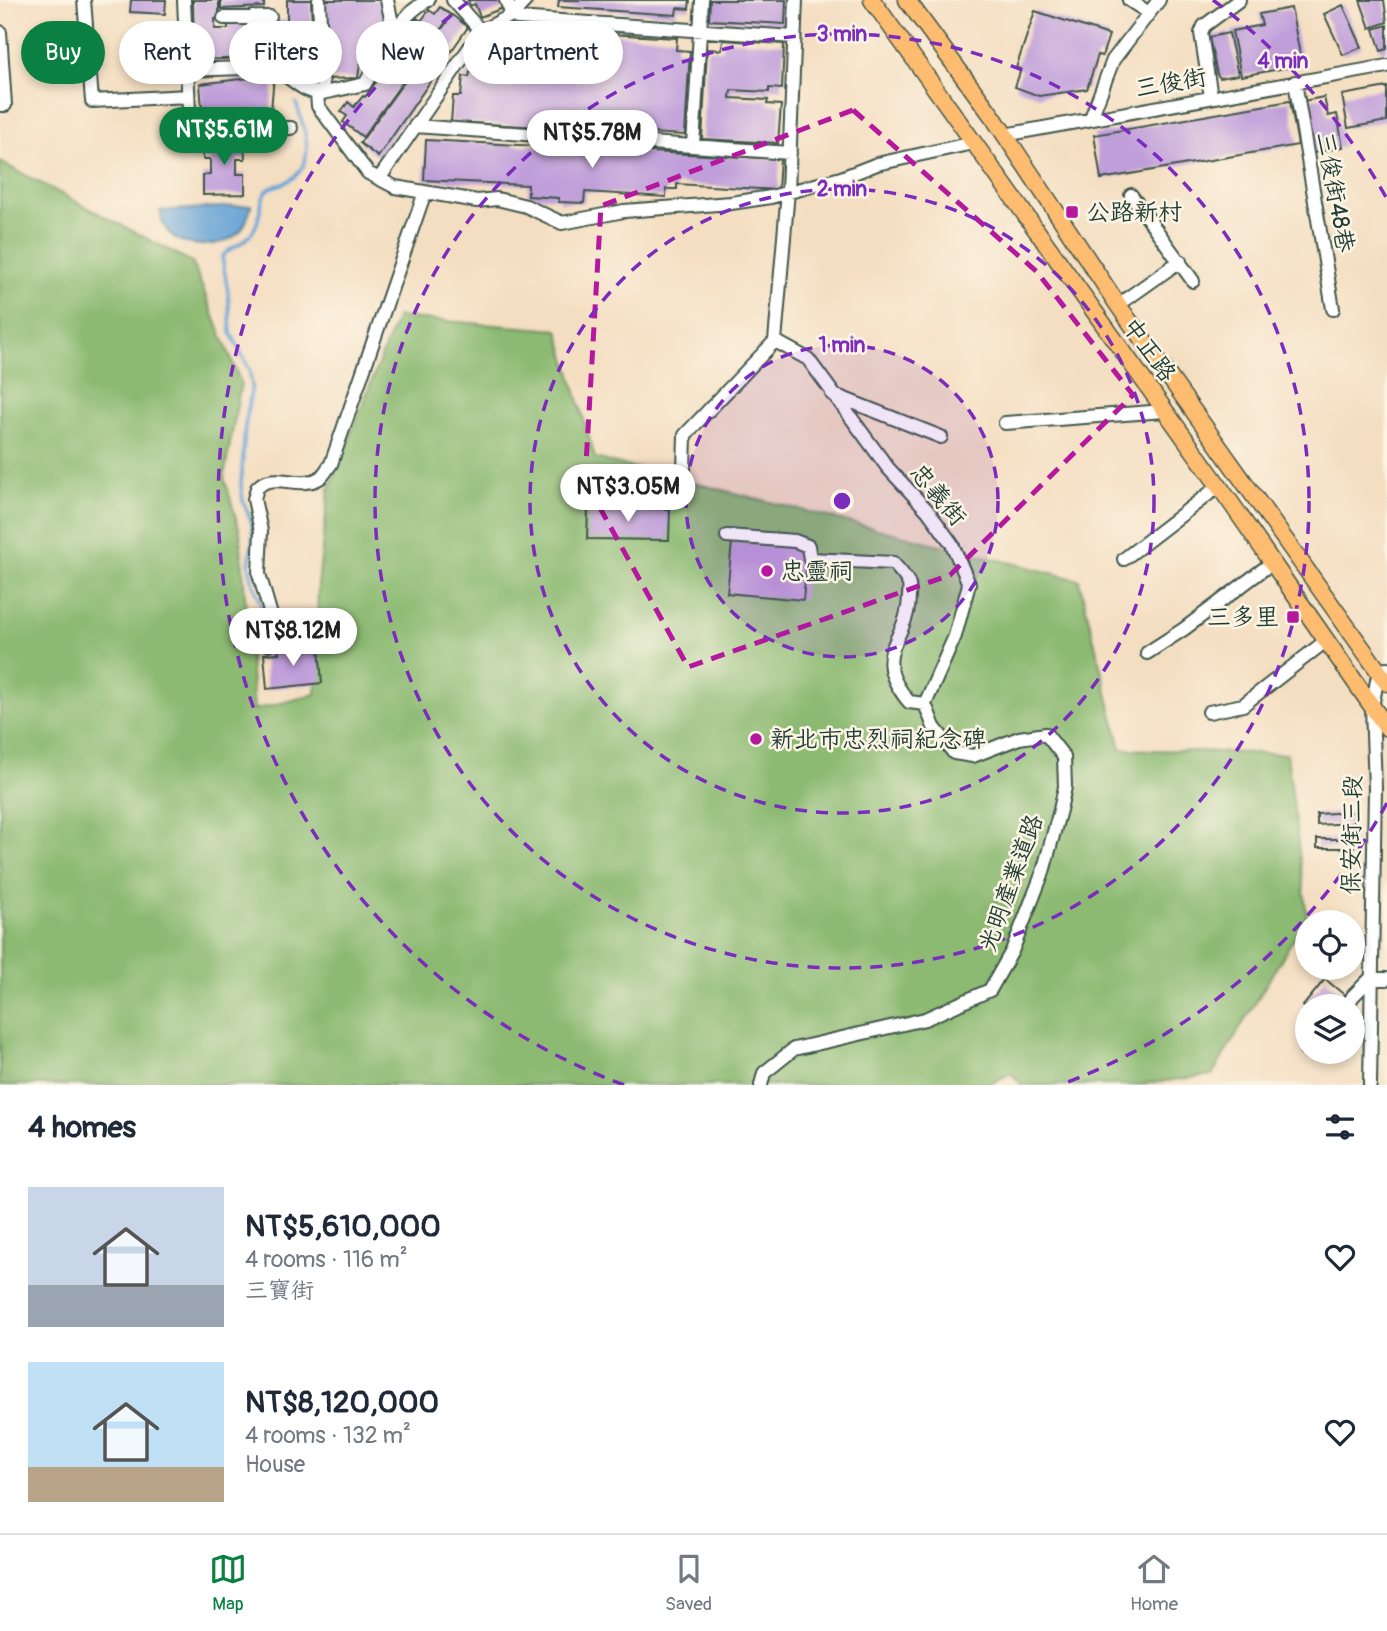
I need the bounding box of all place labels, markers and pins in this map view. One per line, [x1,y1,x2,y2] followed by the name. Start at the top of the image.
[152,108,296,167] pin: NT$5.61M
[520,110,664,170] pin: NT$5.78M
[1086,198,1182,227] place label: 公路新村
[1064,204,1080,220] marker: 公路新村
[556,464,700,524] pin: NT$3.05M
[830,489,854,513] centre of rings
[781,557,853,586] place label: 忠靈祠
[759,563,775,579] marker: 忠靈祠
[1207,603,1279,632] place label: 三多里
[221,608,365,668] pin: NT$8.12M
[1285,609,1301,625] marker: 三多里
[770,725,986,754] place label: 新北市忠烈祠紀念碑
[748,731,764,747] marker: 新北市忠烈祠紀念碑

